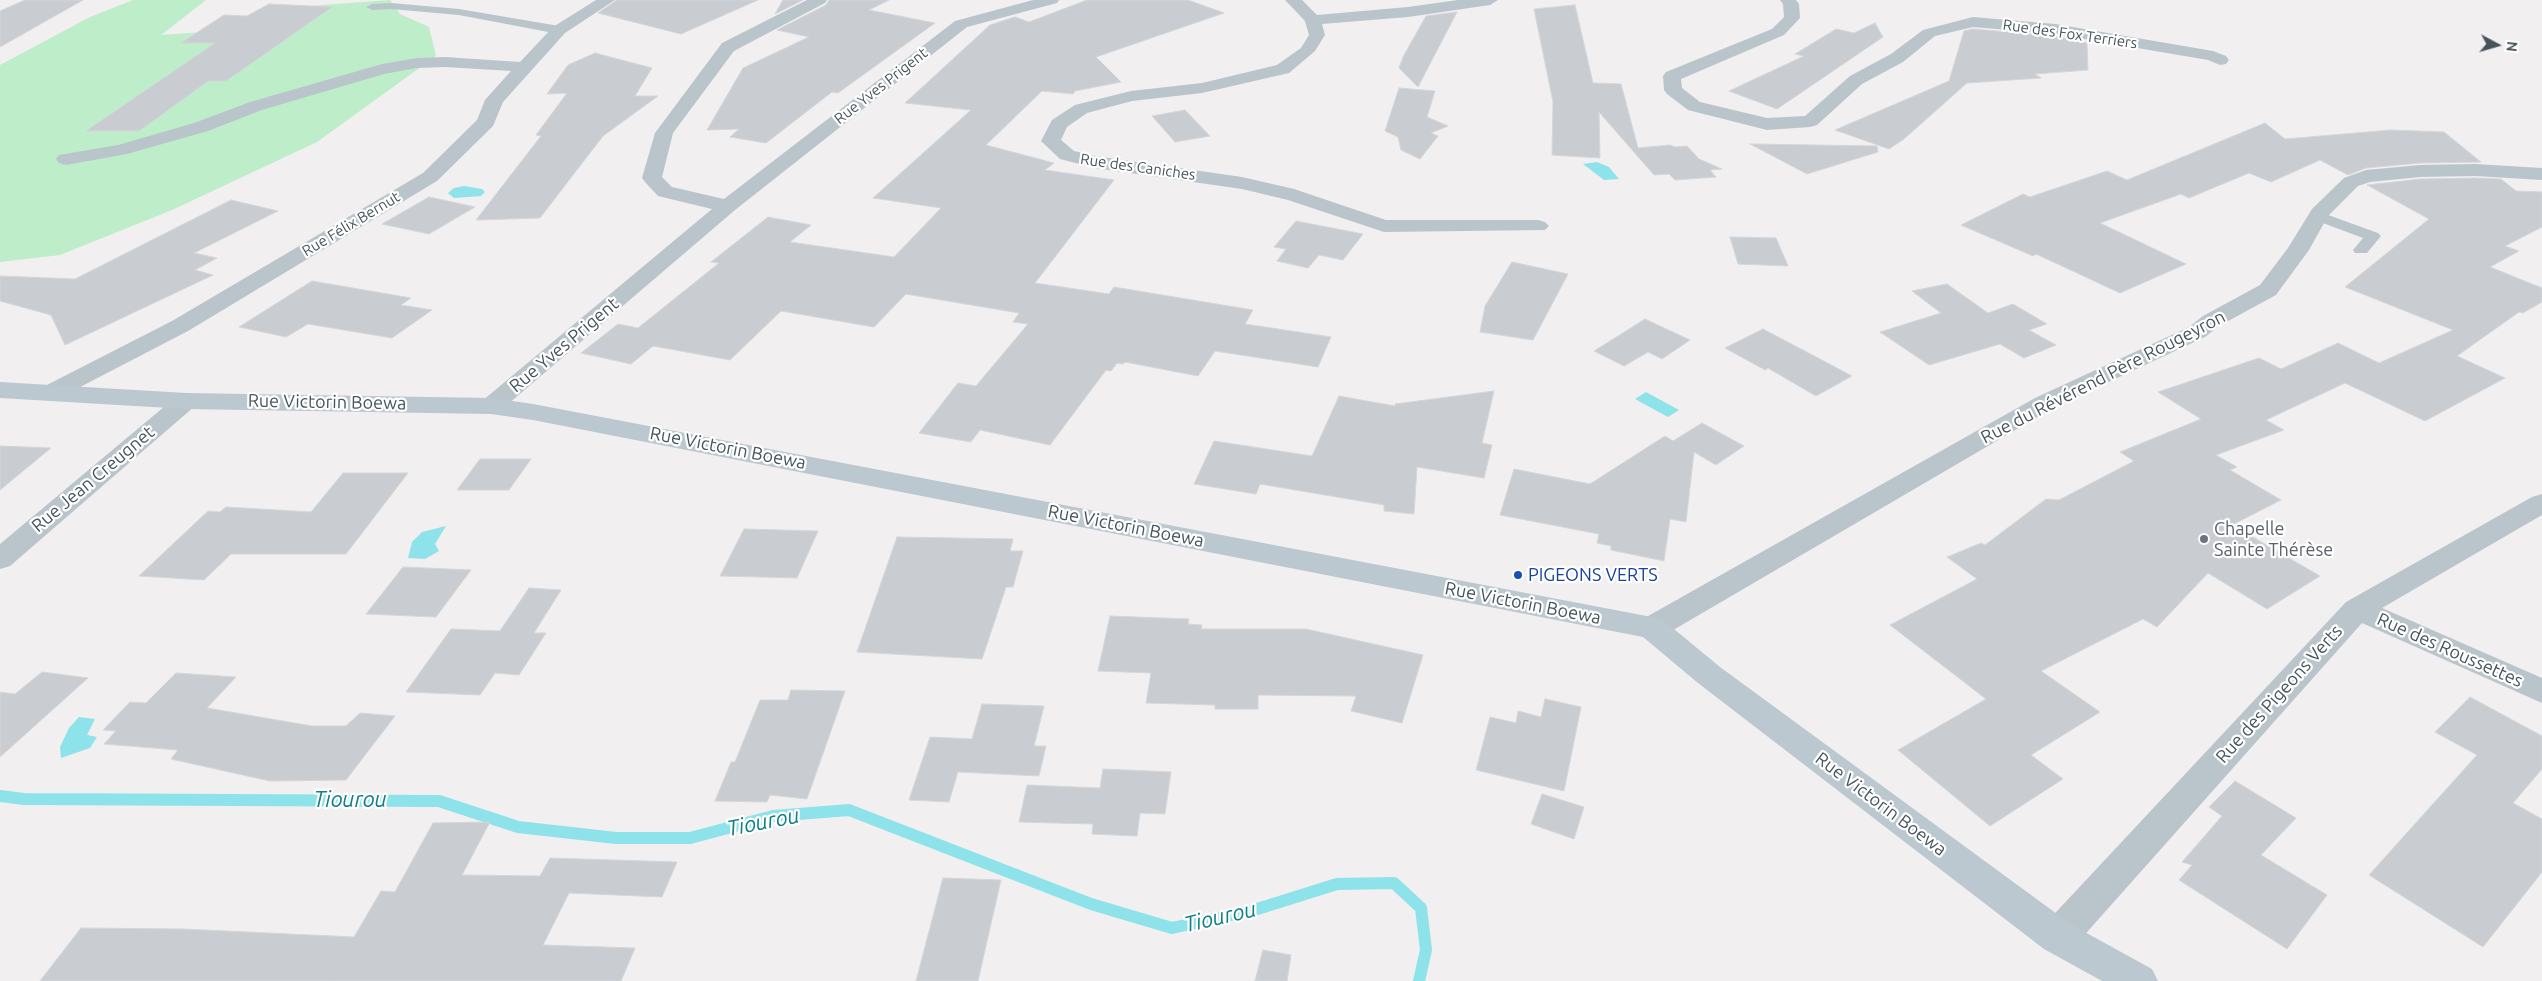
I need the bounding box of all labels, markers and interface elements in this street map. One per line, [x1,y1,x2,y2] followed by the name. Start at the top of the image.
[2002,16,2138,52] street label: Rue des Fox Terriers
[2472,20,2522,70] north arrow
[2503,41,2520,53] text: N
[831,44,931,128] street label: Rue Yves Prigent
[1079,150,1197,184] street label: Rue des Caniches
[299,188,403,260] street label: Rue Félix Bernut
[505,293,623,397] street label: Rue Yves Prigent
[1977,306,2229,448] street label: Rue du Révérend Père Rougeyron
[248,390,406,414] street label: Rue Victorin Boewa
[27,421,159,537] street label: Rue Jean Creugnet
[648,422,808,474] street label: Rue Victorin Boewa
[1046,500,1206,552] street label: Rue Victorin Boewa
[2214,518,2333,560] place label: Chapelle Sainte Thérèse
[2198,533,2210,545] marker: Chapelle Sainte Thérèse
[1528,564,1658,586] place label: PIGEONS VERTS
[1512,569,1524,581] marker: PIGEONS VERTS
[1443,577,1603,629] street label: Rue Victorin Boewa
[2374,608,2526,692] street label: Rue des Roussettes
[2211,620,2347,768] street label: Rue des Pigeons Verts
[1811,748,1951,860] street label: Rue Victorin Boewa
[313,787,387,813] water label: Tiourou
[725,802,801,842] water label: Tiourou
[1181,896,1259,938] water label: Tiourou

